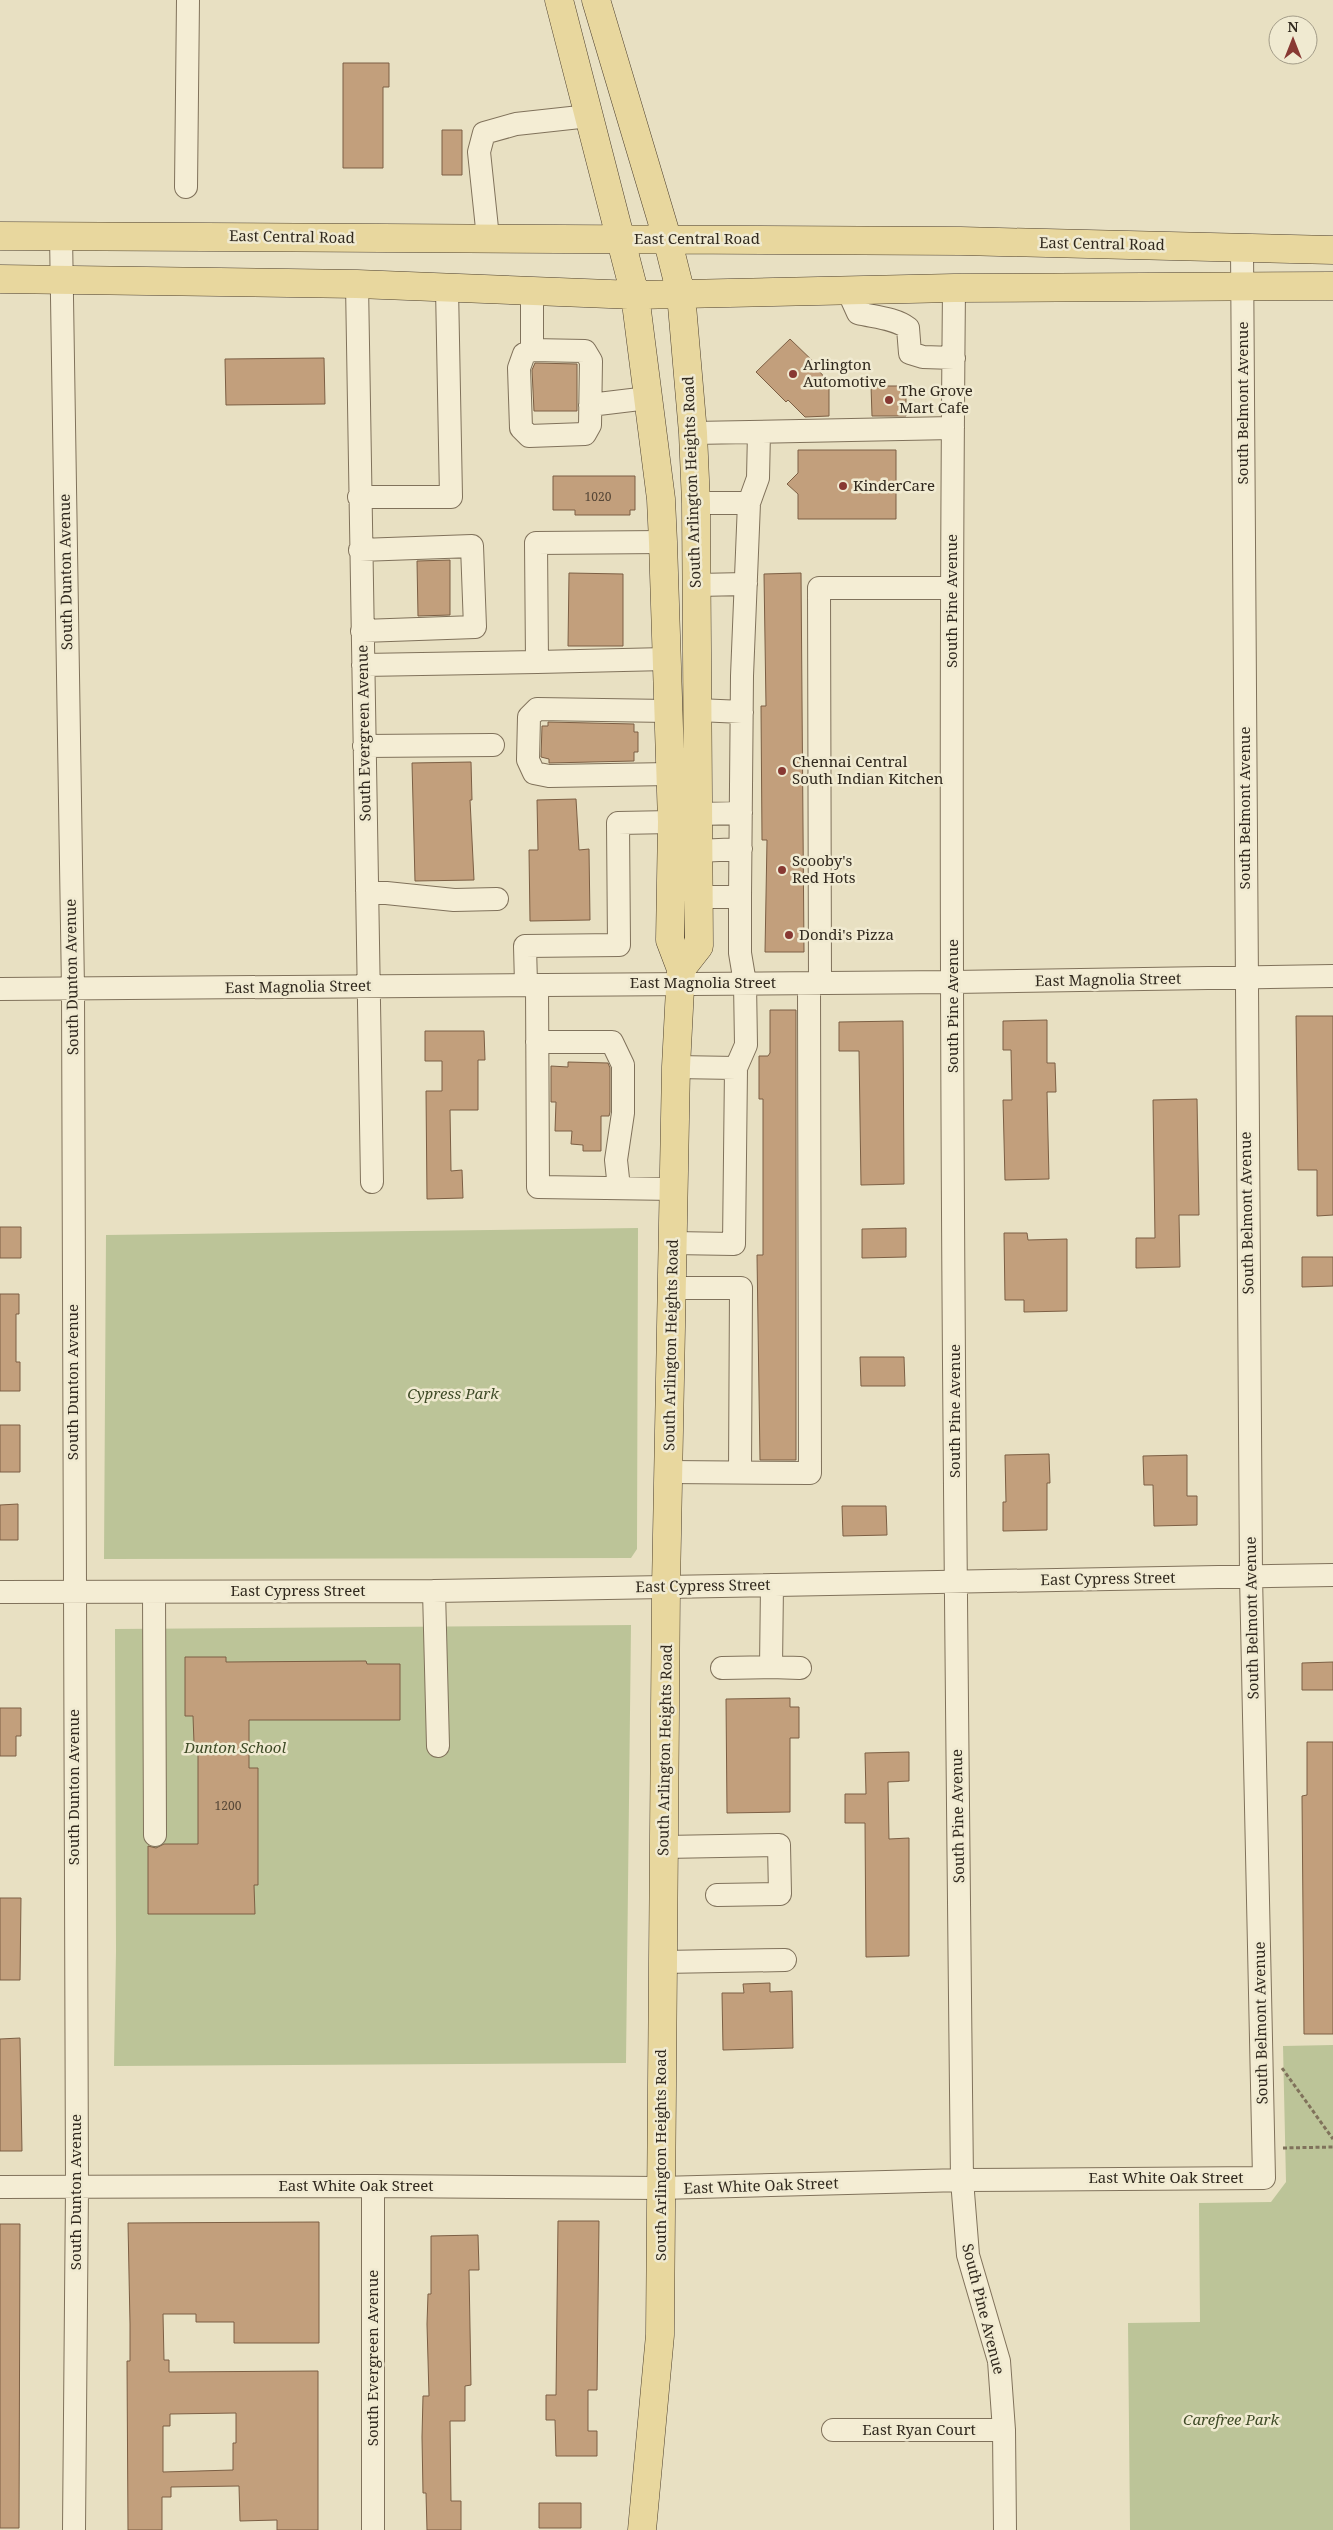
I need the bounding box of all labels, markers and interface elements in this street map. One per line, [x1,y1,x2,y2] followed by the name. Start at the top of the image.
[1268,15,1318,65] north arrow
[1287,17,1299,36] text: N
[229,225,355,247] street label: East Central Road
[634,228,760,248] street label: East Central Road
[1039,232,1165,254] street label: East Central Road
[1232,322,1252,484] street label: South Belmont Avenue
[803,354,886,391] place label: Arlington Automotive
[787,368,799,380] marker: Arlington Automotive
[677,376,705,588] street label: South Arlington Heights Road
[899,380,973,417] place label: The Grove Mart Cafe
[883,394,895,406] marker: The Grove Mart Cafe
[853,475,935,495] place label: KinderCare
[837,480,849,492] marker: KinderCare
[585,488,612,505] house number: 1020
[54,494,76,650] street label: South Dunton Avenue
[941,534,961,668] street label: South Pine Avenue
[351,645,375,821] street label: South Evergreen Avenue
[1234,727,1254,889] street label: South Belmont Avenue
[792,751,944,788] place label: Chennai Central South Indian Kitchen
[776,765,788,777] marker: Chennai Central South Indian Kitchen
[792,850,856,887] place label: Scooby's Red Hots
[776,864,788,876] marker: Scooby's Red Hots
[60,899,82,1055] street label: South Dunton Avenue
[799,924,894,944] place label: Dondi's Pizza
[783,929,795,941] marker: Dondi's Pizza
[942,939,962,1073] street label: South Pine Avenue
[1035,968,1181,990] street label: East Magnolia Street
[630,972,776,992] street label: East Magnolia Street
[225,975,371,997] street label: East Magnolia Street
[1235,1131,1257,1295] street label: South Belmont Avenue
[658,1239,682,1451] street label: South Arlington Heights Road
[62,1304,82,1460] street label: South Dunton Avenue
[944,1344,964,1478] street label: South Pine Avenue
[407,1383,499,1403] park label: Cypress Park
[1240,1536,1262,1700] street label: South Belmont Avenue
[1040,1567,1176,1589] street label: East Cypress Street
[635,1574,771,1596] street label: East Cypress Street
[231,1580,366,1600] street label: East Cypress Street
[652,1644,676,1856] street label: South Arlington Heights Road
[63,1709,83,1865] street label: South Dunton Avenue
[183,1737,286,1757] park label: Dunton School
[946,1749,968,1883] street label: South Pine Avenue
[215,1797,242,1814] house number: 1200
[1249,1941,1271,2105] street label: South Belmont Avenue
[650,2049,670,2261] street label: South Arlington Heights Road
[65,2114,85,2270] street label: South Dunton Avenue
[1088,2167,1244,2187] street label: East White Oak Street
[683,2172,839,2198] street label: East White Oak Street
[278,2175,434,2195] street label: East White Oak Street
[958,2241,1010,2376] street label: South Pine Avenue
[362,2270,382,2446] street label: South Evergreen Avenue
[1183,2409,1279,2429] park label: Carefree Park
[862,2419,976,2439] street label: East Ryan Court

